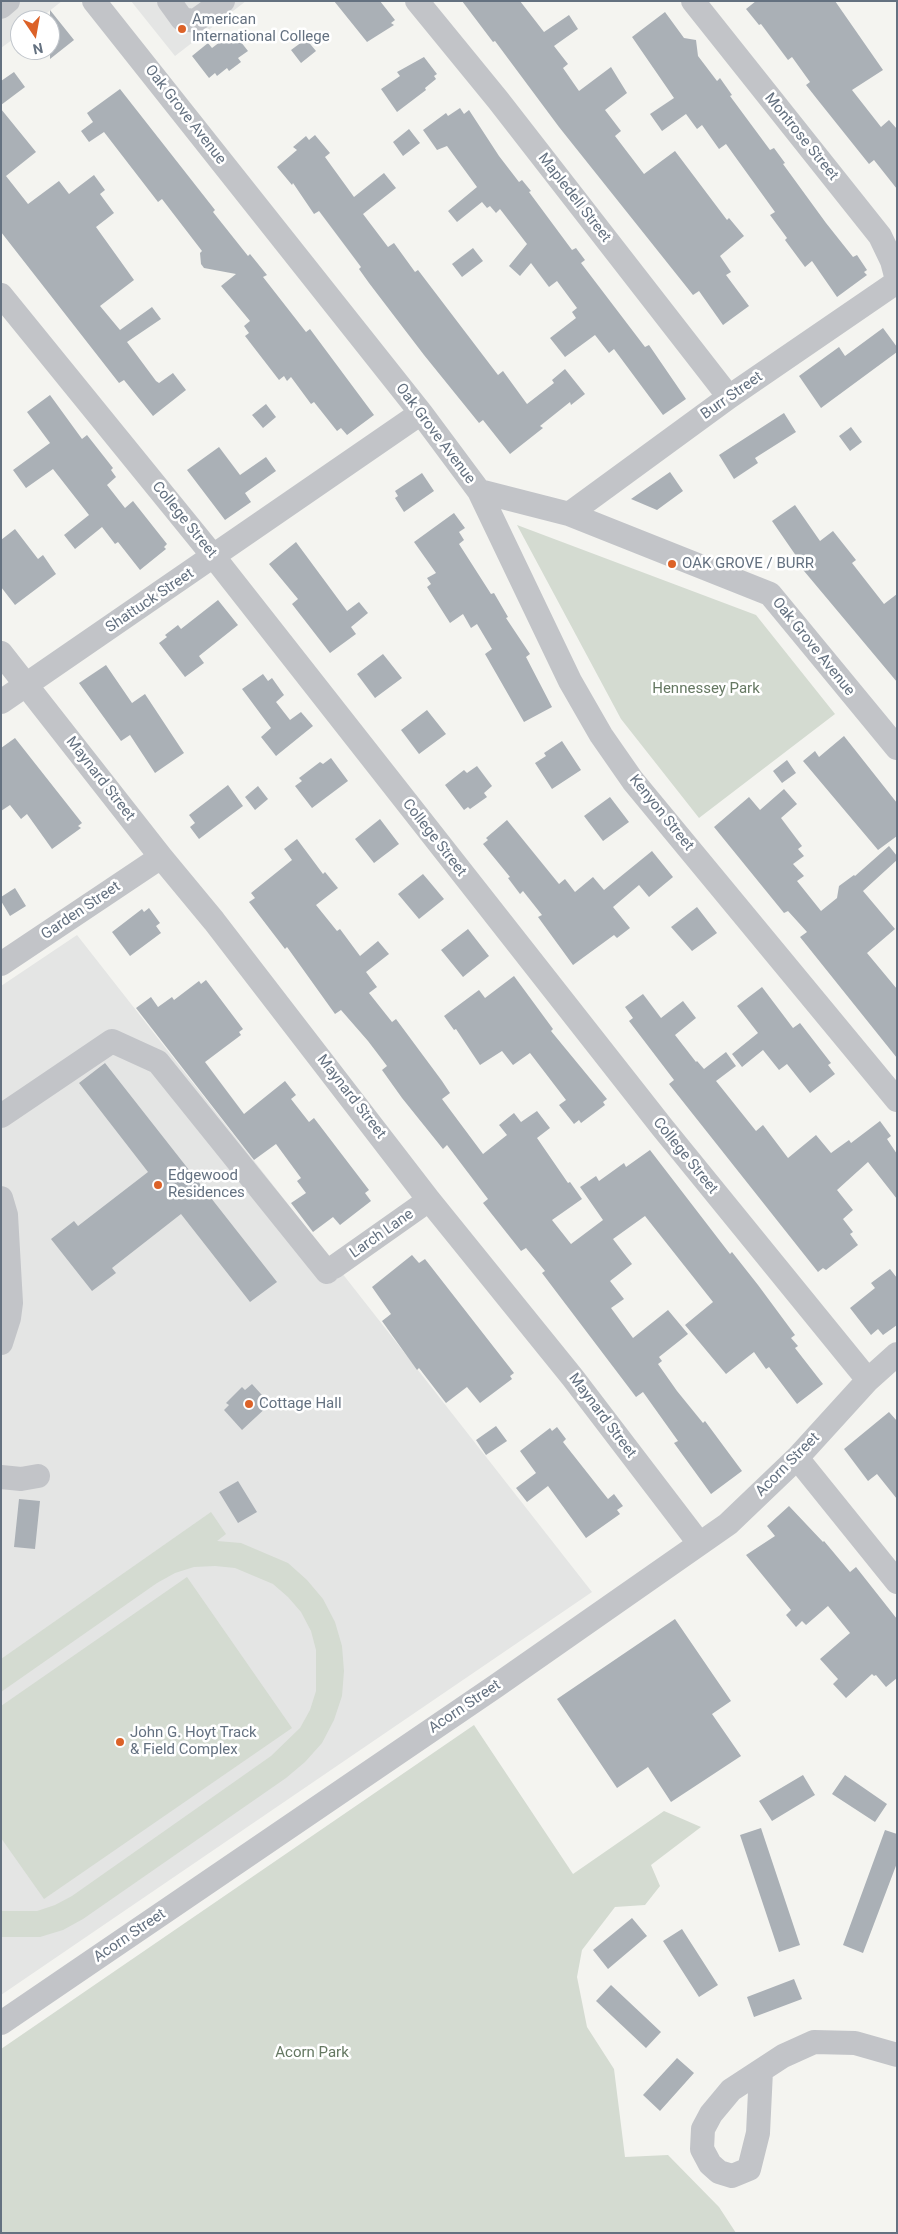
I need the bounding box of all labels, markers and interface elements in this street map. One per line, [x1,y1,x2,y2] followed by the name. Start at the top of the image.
[10,10,60,60] north arrow
[192,11,330,46] place label: American International College
[176,23,188,35] marker: American International College
[31,40,44,58] text: N
[141,62,229,168] street label: Oak Grove Avenue
[760,90,842,184] street label: Montrose Street
[534,150,614,246] street label: Mapledell Street
[698,368,766,424] street label: Burr Street
[391,380,479,488] street label: Oak Grove Avenue
[148,478,220,562] street label: College Street
[682,555,814,573] place label: OAK GROVE / BURR
[666,558,678,570] marker: OAK GROVE / BURR
[103,565,197,637] street label: Shattuck Street
[768,594,858,700] street label: Oak Grove Avenue
[652,680,760,698] park label: Hennessey Park
[62,734,138,824] street label: Maynard Street
[625,771,697,855] street label: Kenyon Street
[398,796,470,880] street label: College Street
[38,878,124,944] street label: Garden Street
[313,1052,389,1142] street label: Maynard Street
[649,1114,721,1198] street label: College Street
[168,1167,245,1202] place label: Edgewood Residences
[152,1179,164,1191] marker: Edgewood Residences
[347,1206,417,1262] street label: Larch Lane
[564,1370,640,1462] street label: Maynard Street
[259,1395,342,1413] place label: Cottage Hall
[243,1398,255,1410] marker: Cottage Hall
[752,1429,824,1501] street label: Acorn Street
[426,1676,504,1738] street label: Acorn Street
[130,1724,257,1759] place label: John G. Hoyt Track & Field Complex
[114,1736,126,1748] marker: John G. Hoyt Track & Field Complex
[91,1905,169,1967] street label: Acorn Street
[275,2044,349,2062] park label: Acorn Park

